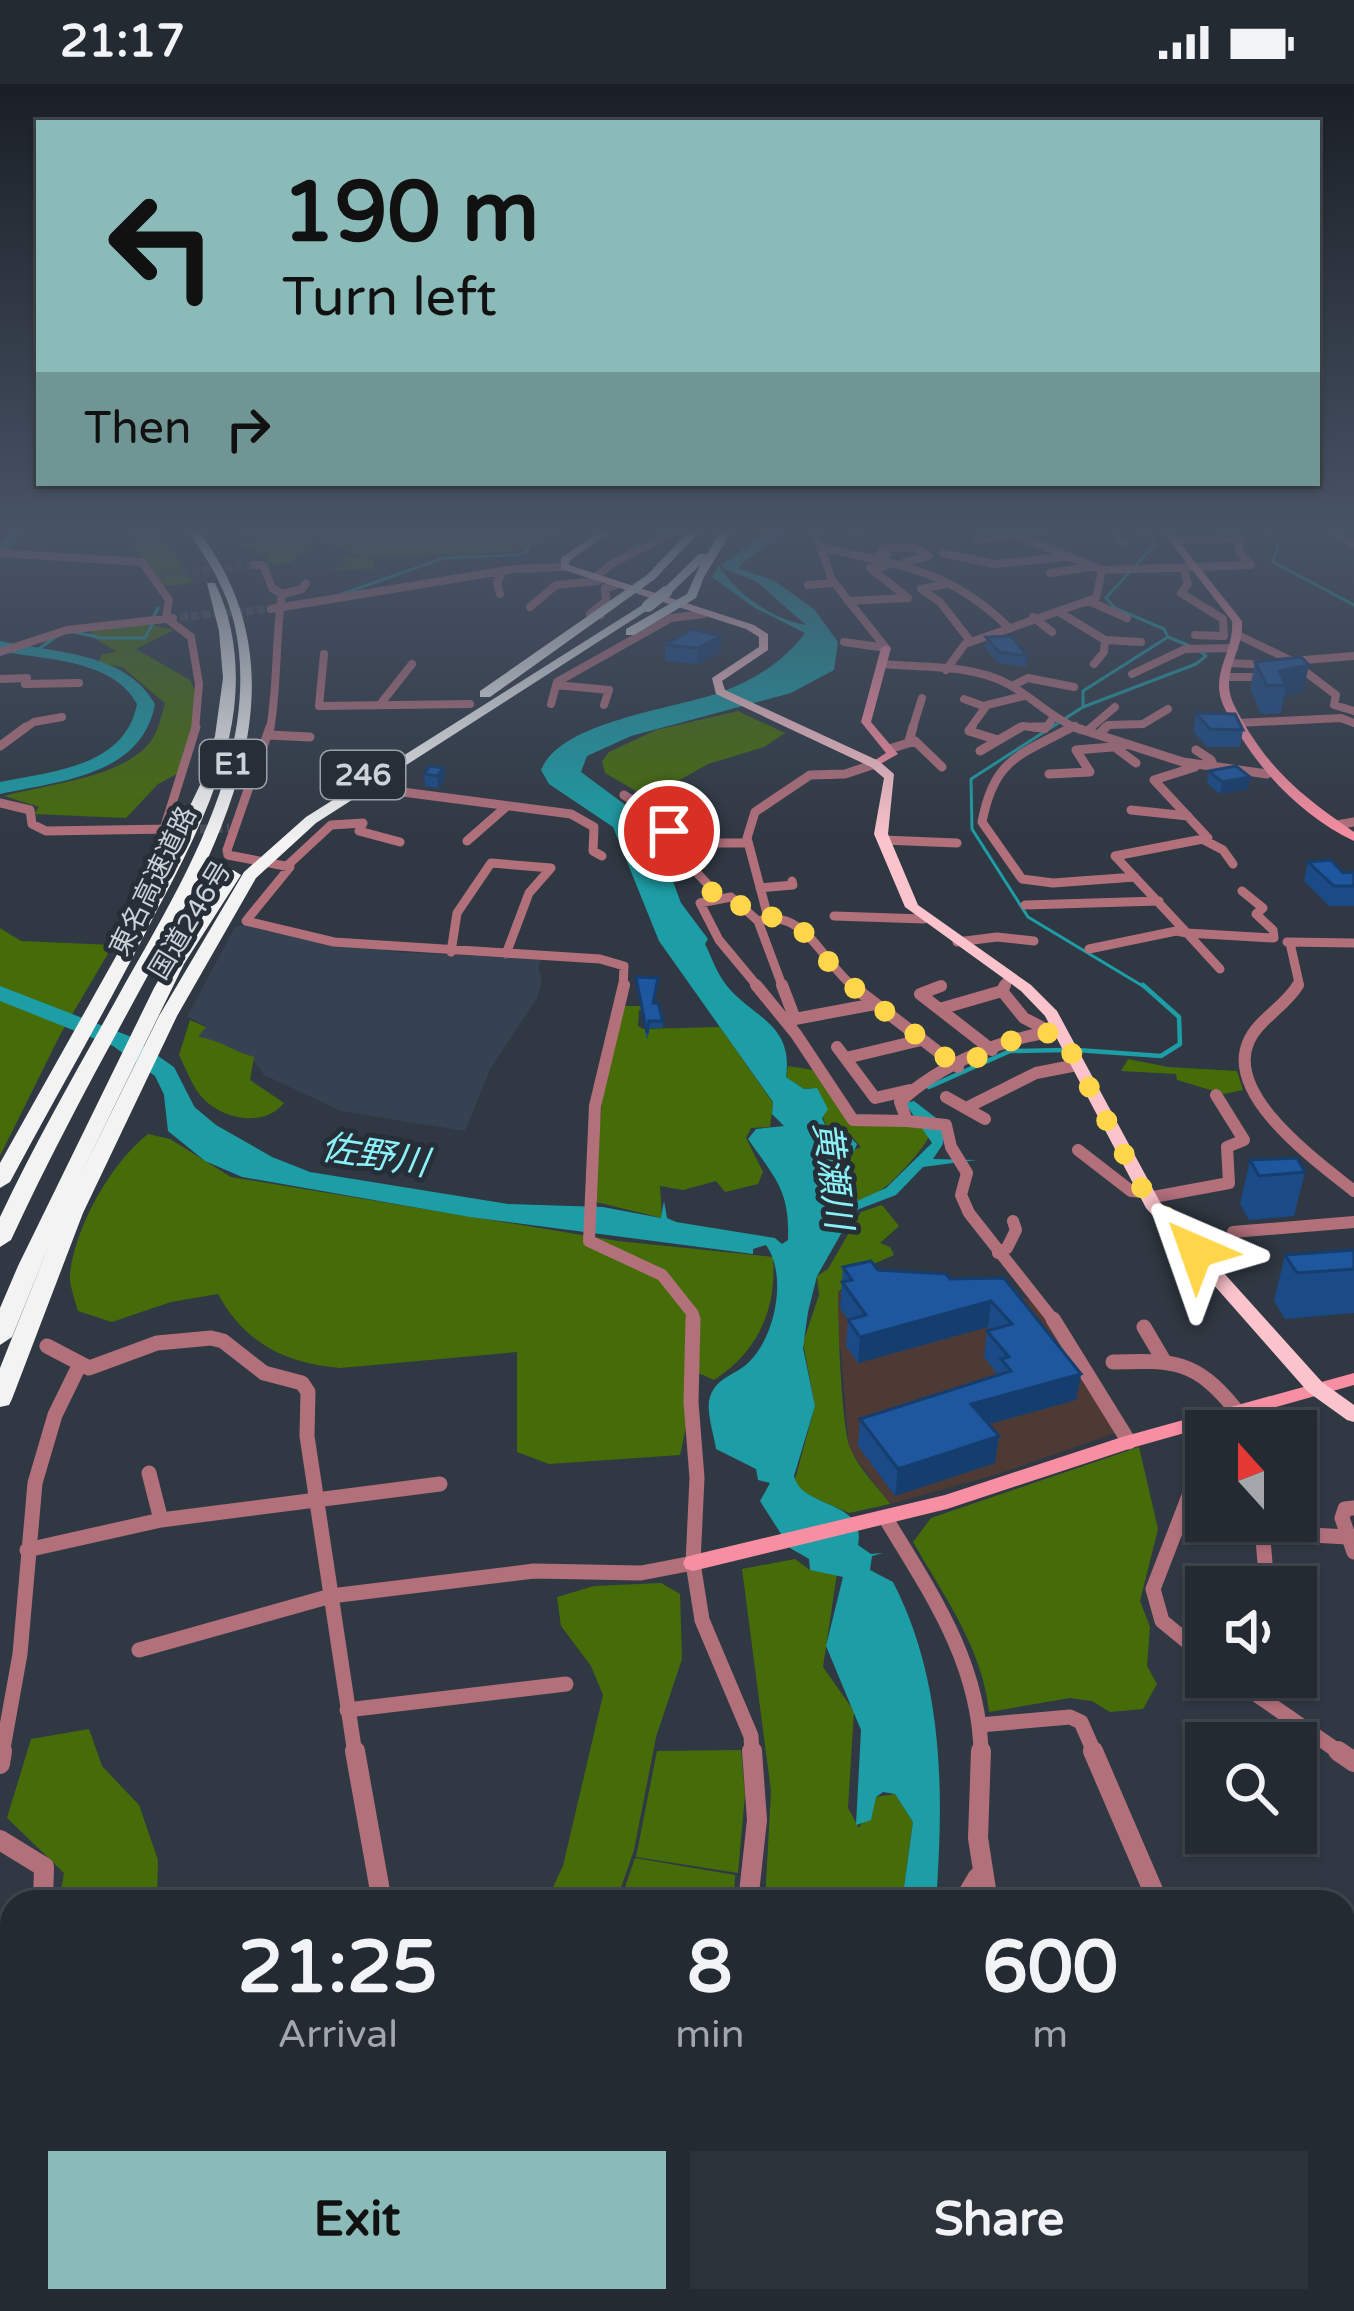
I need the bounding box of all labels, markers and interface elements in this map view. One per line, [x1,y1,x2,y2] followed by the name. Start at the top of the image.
[60,15,185,69] text: 21:17
[282,163,539,264] text: 190 m
[84,168,240,324] icon: left
[282,265,497,330] text: Turn left
[215,396,281,462] icon: right
[84,402,191,456] text: Then
[200,740,266,788] road number: E1
[321,751,405,799] road number: 246
[618,780,720,882] pin
[636,798,702,864] icon: arrive
[103,801,204,961] street label: 東名高速道路
[142,855,239,985] street label: 国道246号
[805,1119,861,1235] water label: 黄瀬川
[318,1126,435,1186] water label: 佐野川
[1133,1188,1259,1314] position arrow
[1185,1410,1317,1542] north arrow
[1185,1410,1317,1854] map controls
[1185,1566,1317,1698] button: sound
[1185,1722,1317,1854] button: search
[238,1925,437,2012] text: 21:25
[687,1925,733,2012] text: 8
[982,1925,1118,2012] text: 600
[277,2011,398,2058] text: Arrival
[675,2011,745,2058] text: min
[1032,2011,1068,2058] text: m
[48,2151,666,2289] button: Exit
[690,2151,1308,2289] button: Share

